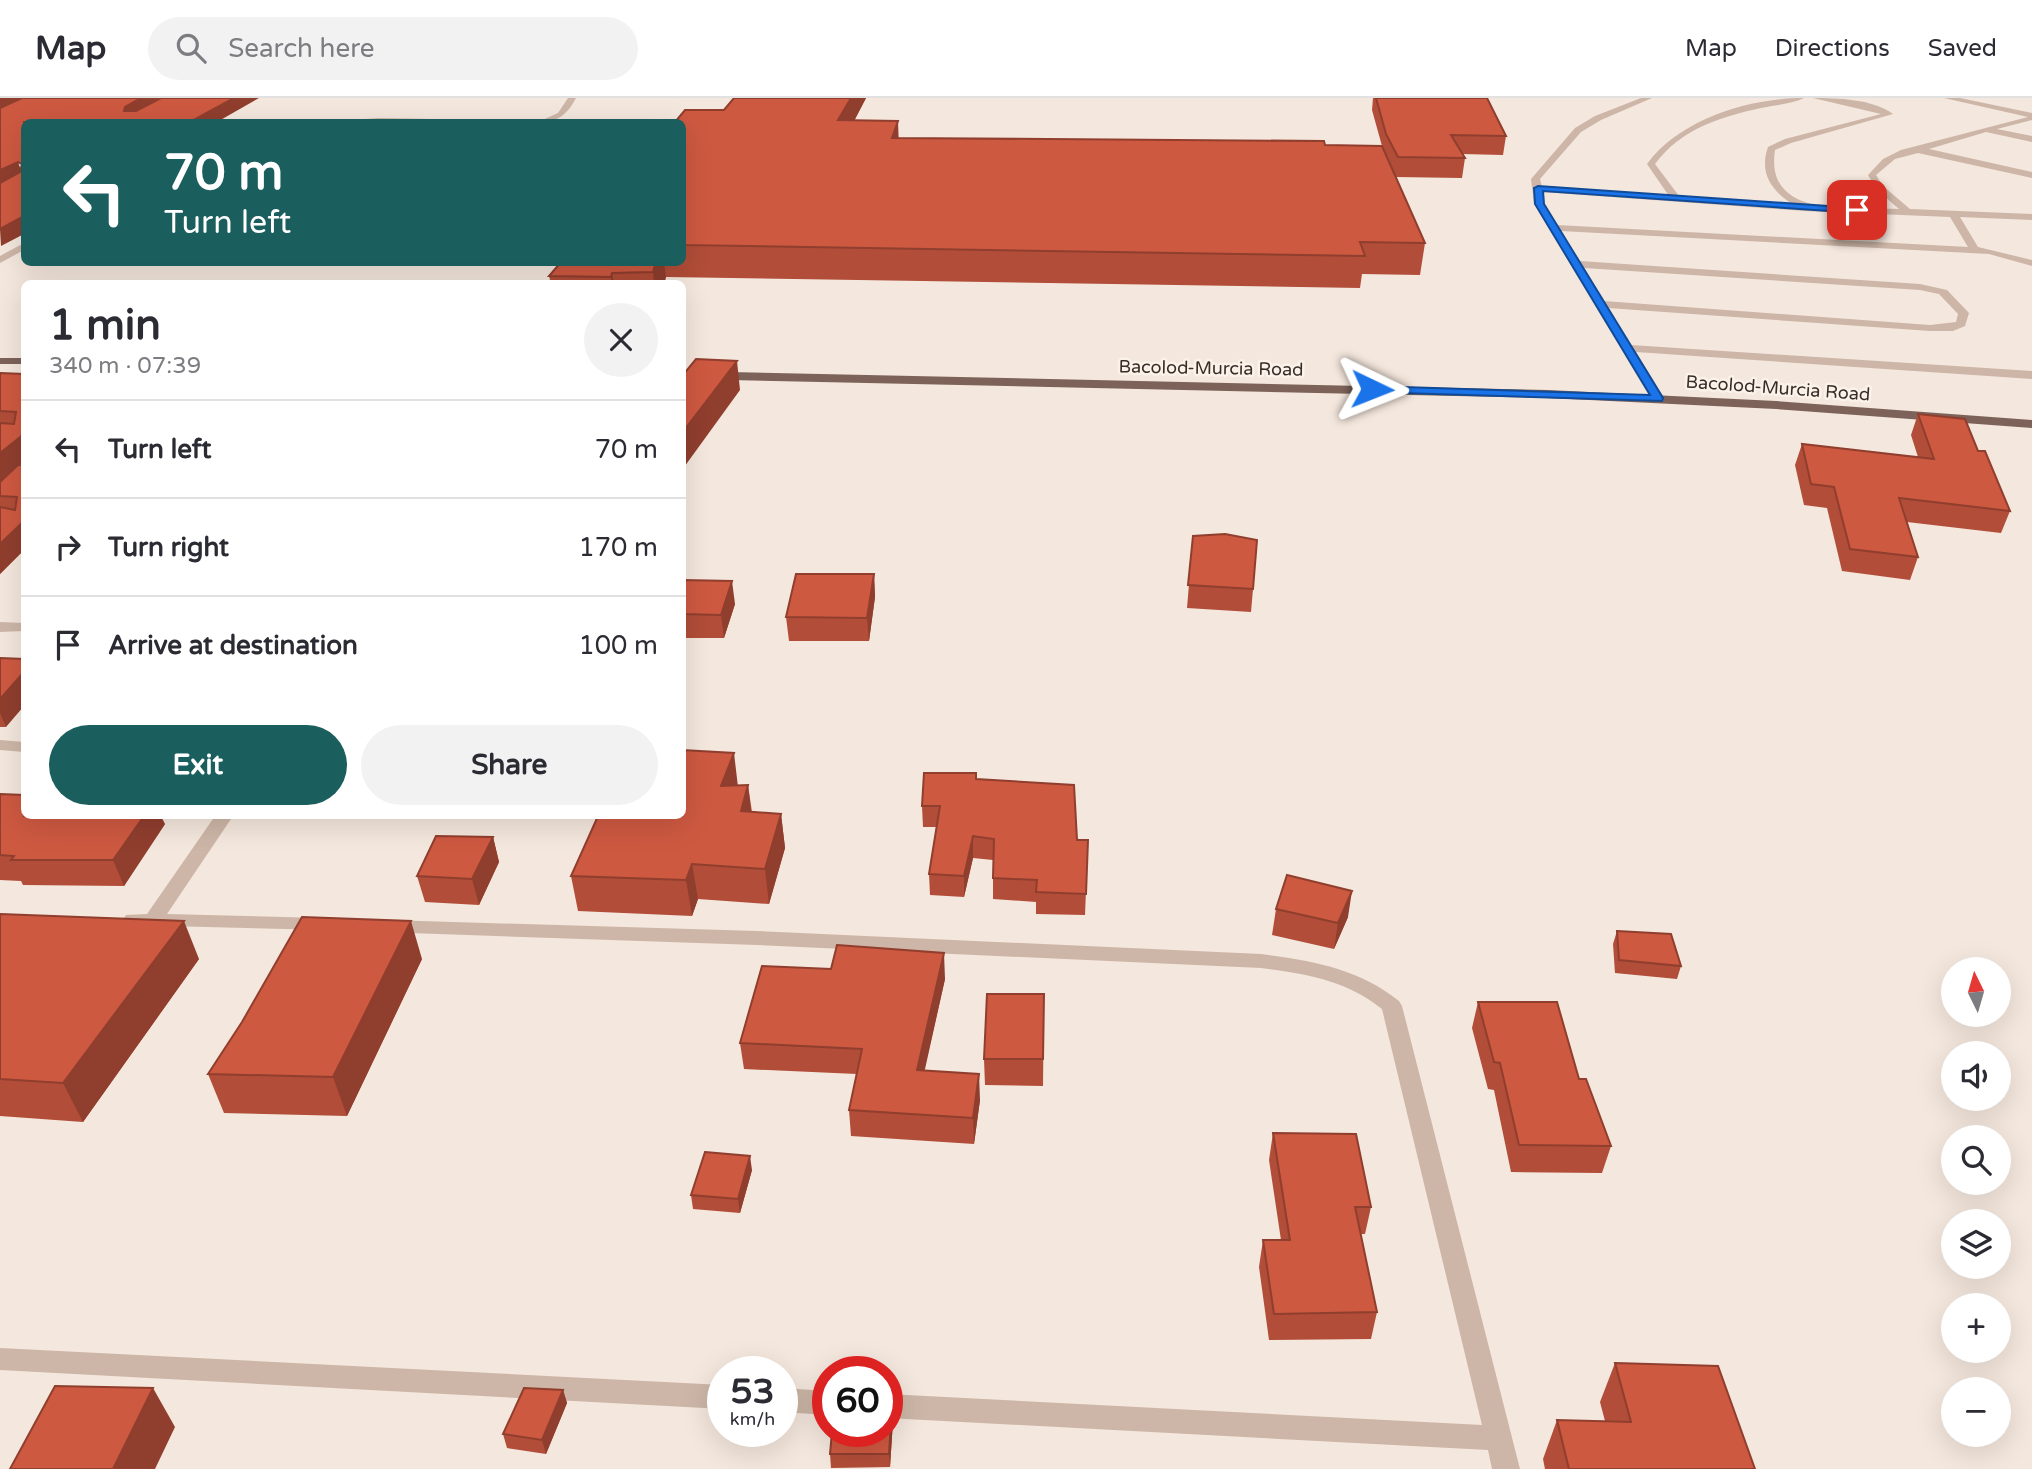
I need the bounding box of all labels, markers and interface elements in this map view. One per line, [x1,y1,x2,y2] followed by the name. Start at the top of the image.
[148,17,638,80] search box
[35,29,106,68] text: Map
[172,29,210,67] icon: search
[228,33,374,64] text: Search here
[1685,34,1737,63] text: Map
[1775,34,1890,63] text: Directions
[1928,34,1997,63] text: Saved
[164,144,283,203] text: 70 m
[49,147,140,238] icon: left
[1827,180,1887,240] pin
[1838,191,1876,229] icon: arrive
[164,204,291,242] text: Turn left
[49,300,161,351] text: 1 min
[584,303,658,377] button: close
[49,352,201,380] text: 340 m · 07:39
[1335,352,1409,426] position arrow
[1118,355,1304,381] street label: Bacolod-Murcia Road
[1685,371,1871,405] street label: Bacolod-Murcia Road
[49,430,87,468] icon: left
[108,434,211,465] text: Turn left
[595,434,658,465] text: 70 m
[49,528,87,566] icon: right
[108,532,229,563] text: Turn right
[578,532,658,563] text: 170 m
[49,626,87,664] icon: arrive
[108,630,358,661] text: Arrive at destination
[578,630,658,661] text: 100 m
[49,725,347,805] button: Exit
[361,725,658,805] button: Share
[1941,957,2011,1027] north arrow
[1941,957,2011,1447] map controls
[1941,1041,2011,1111] button: sound
[1941,1125,2011,1195] button: search
[1941,1209,2011,1279] button: layers
[1941,1293,2011,1363] button: +
[812,1356,903,1447] speed limit sign: 60
[731,1371,774,1413] text: 53
[1941,1377,2011,1447] button: −
[730,1408,775,1430] text: km/h

